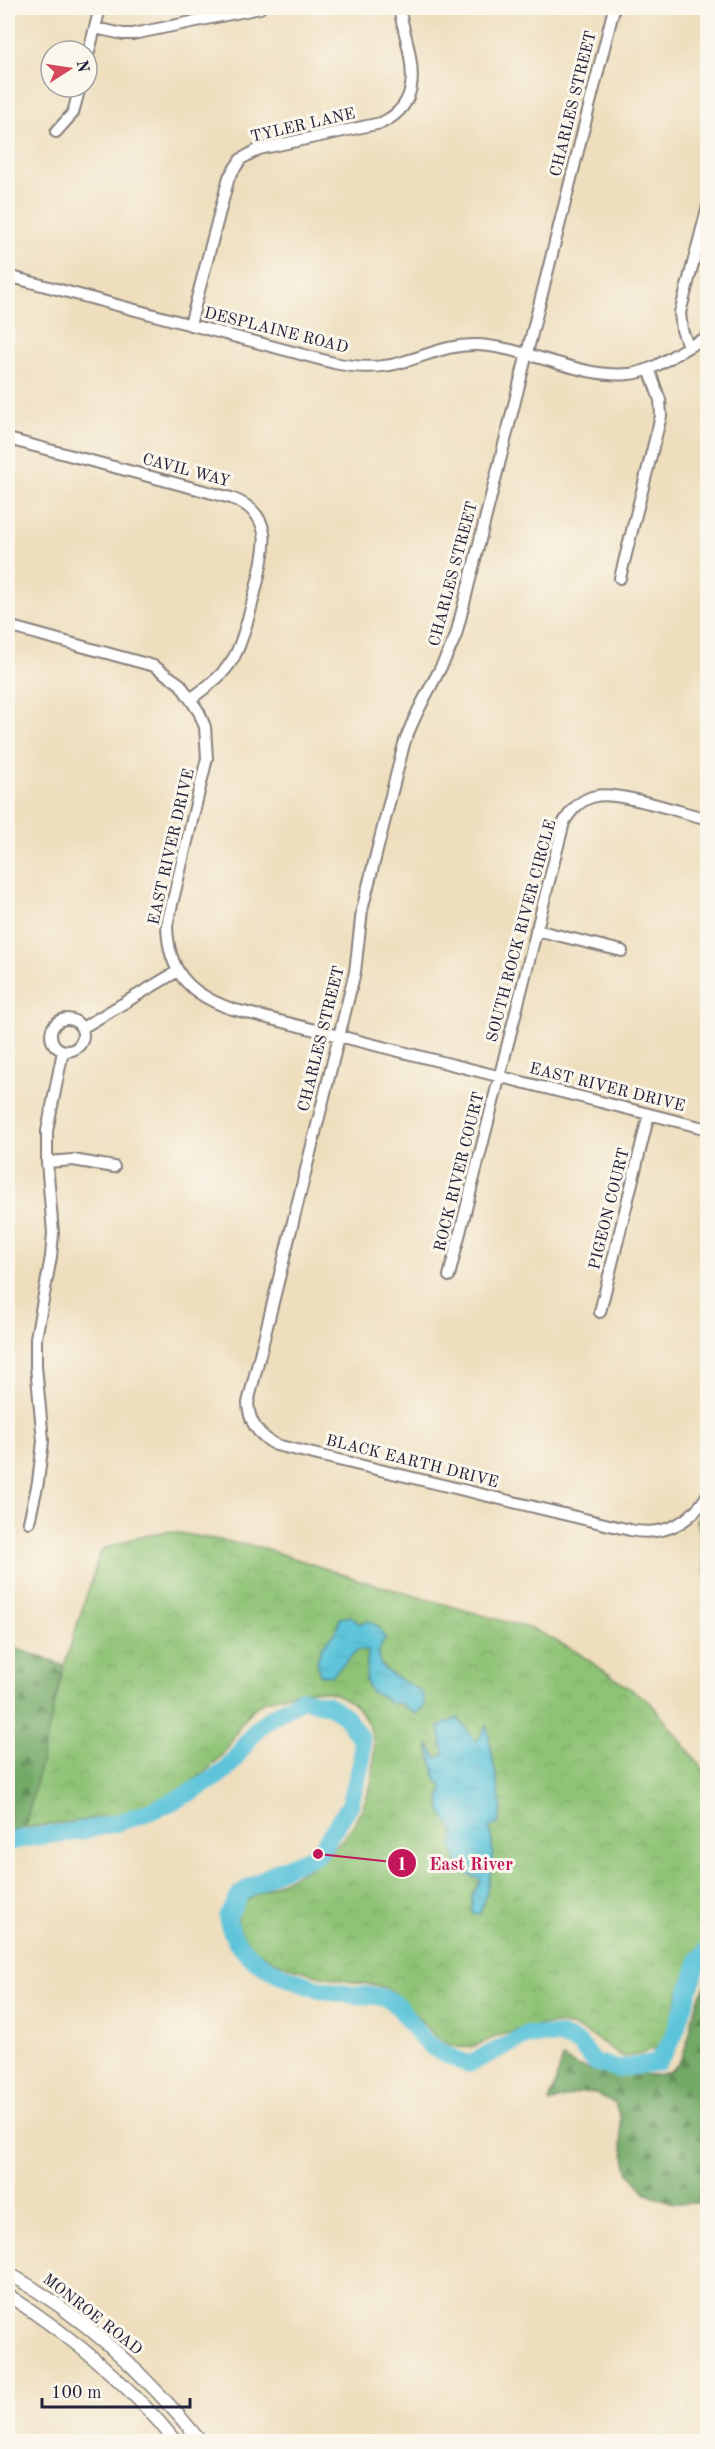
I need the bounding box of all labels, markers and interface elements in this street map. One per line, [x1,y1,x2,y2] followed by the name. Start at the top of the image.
[548,30,600,178] street label: CHARLES STREET
[39,39,99,99] north arrow
[73,59,91,75] text: N
[249,106,357,146] street label: TYLER LANE
[202,305,350,357] street label: DESPLAINE ROAD
[140,452,232,490] street label: CAVIL WAY
[427,500,481,648] street label: CHARLES STREET
[146,767,198,927] street label: EAST RIVER DRIVE
[485,818,559,1044] street label: SOUTH ROCK RIVER CIRCLE
[296,965,348,1113] street label: CHARLES STREET
[528,1061,686,1115] street label: EAST RIVER DRIVE
[432,1091,488,1253] street label: ROCK RIVER COURT
[587,1147,633,1271] street label: PIGEON COURT
[324,1433,500,1491] street label: BLACK EARTH DRIVE
[387,1845,525,1881] callout: East River
[397,1856,407,1874] text: 1
[429,1856,513,1874] text: East River
[39,2271,145,2359] street label: MONROE ROAD
[42,2371,190,2409] scale bar
[51,2384,102,2402] text: 100 m

